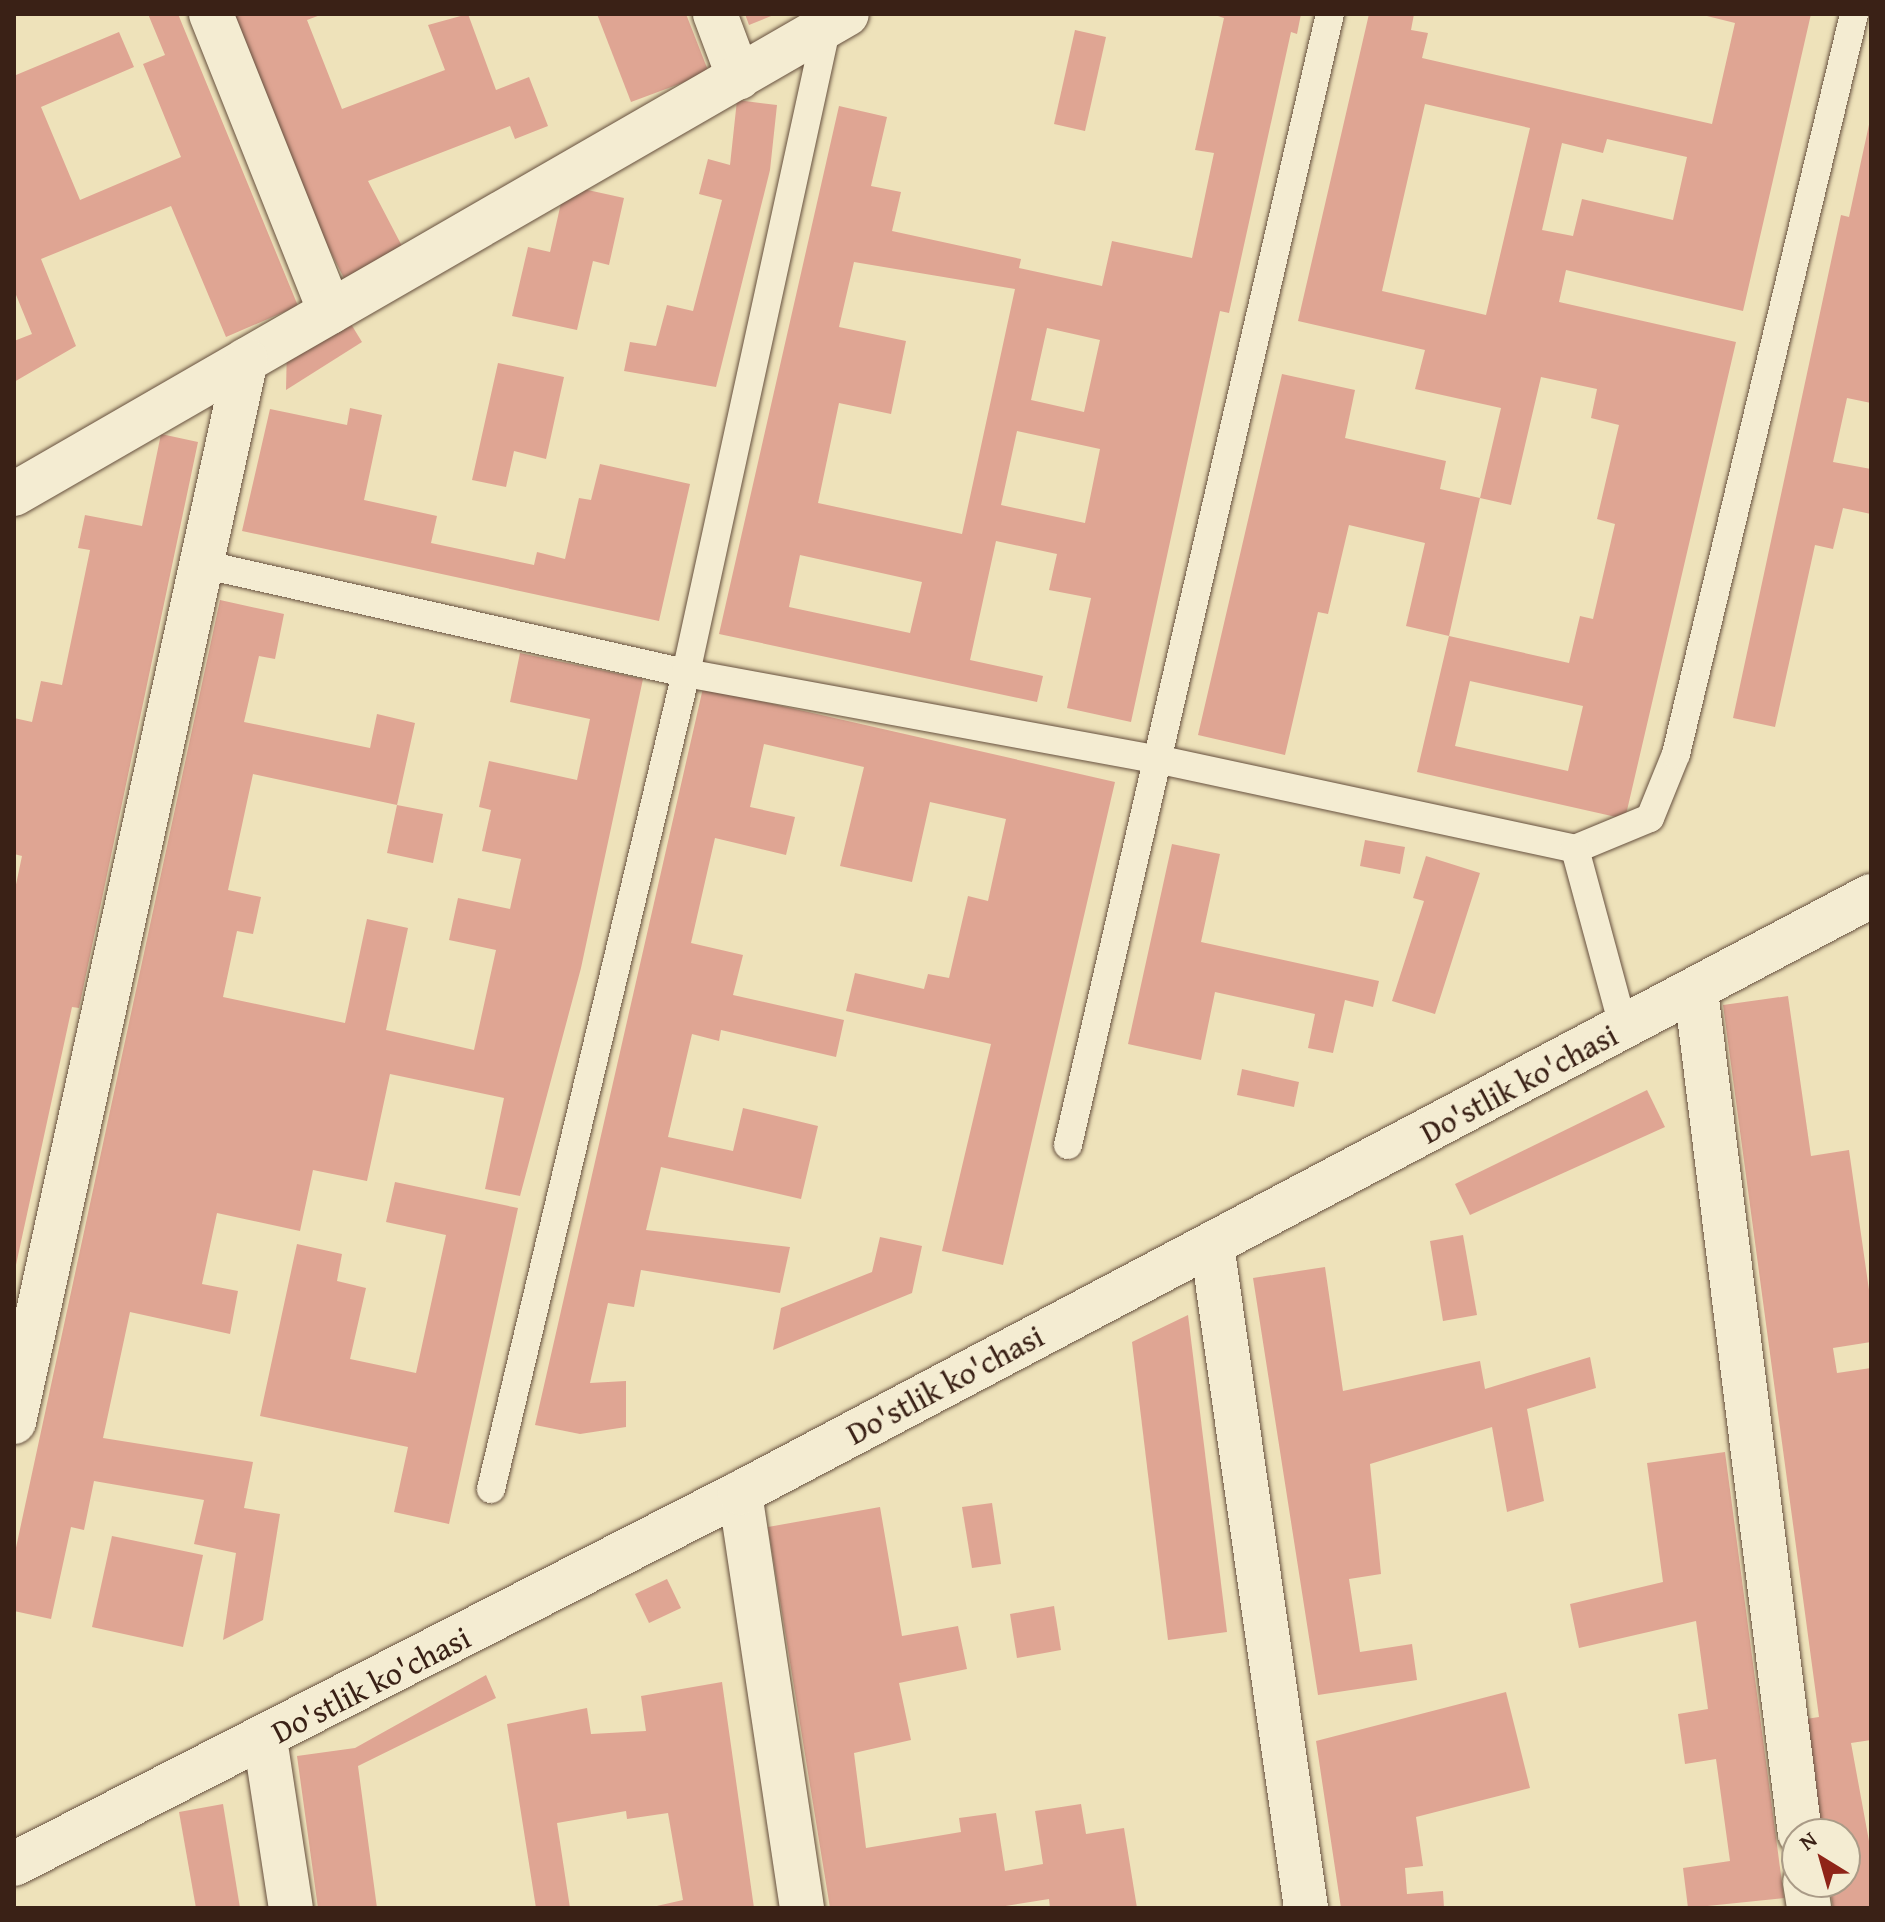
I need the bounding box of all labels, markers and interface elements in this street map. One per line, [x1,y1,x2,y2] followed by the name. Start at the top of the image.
[1414,1016,1624,1152] street label: Do'stlik ko'chasi
[840,1317,1050,1453] street label: Do'stlik ko'chasi
[265,1618,477,1752] street label: Do'stlik ko'chasi
[1781,1818,1861,1898] north arrow
[1792,1823,1823,1858] text: N

